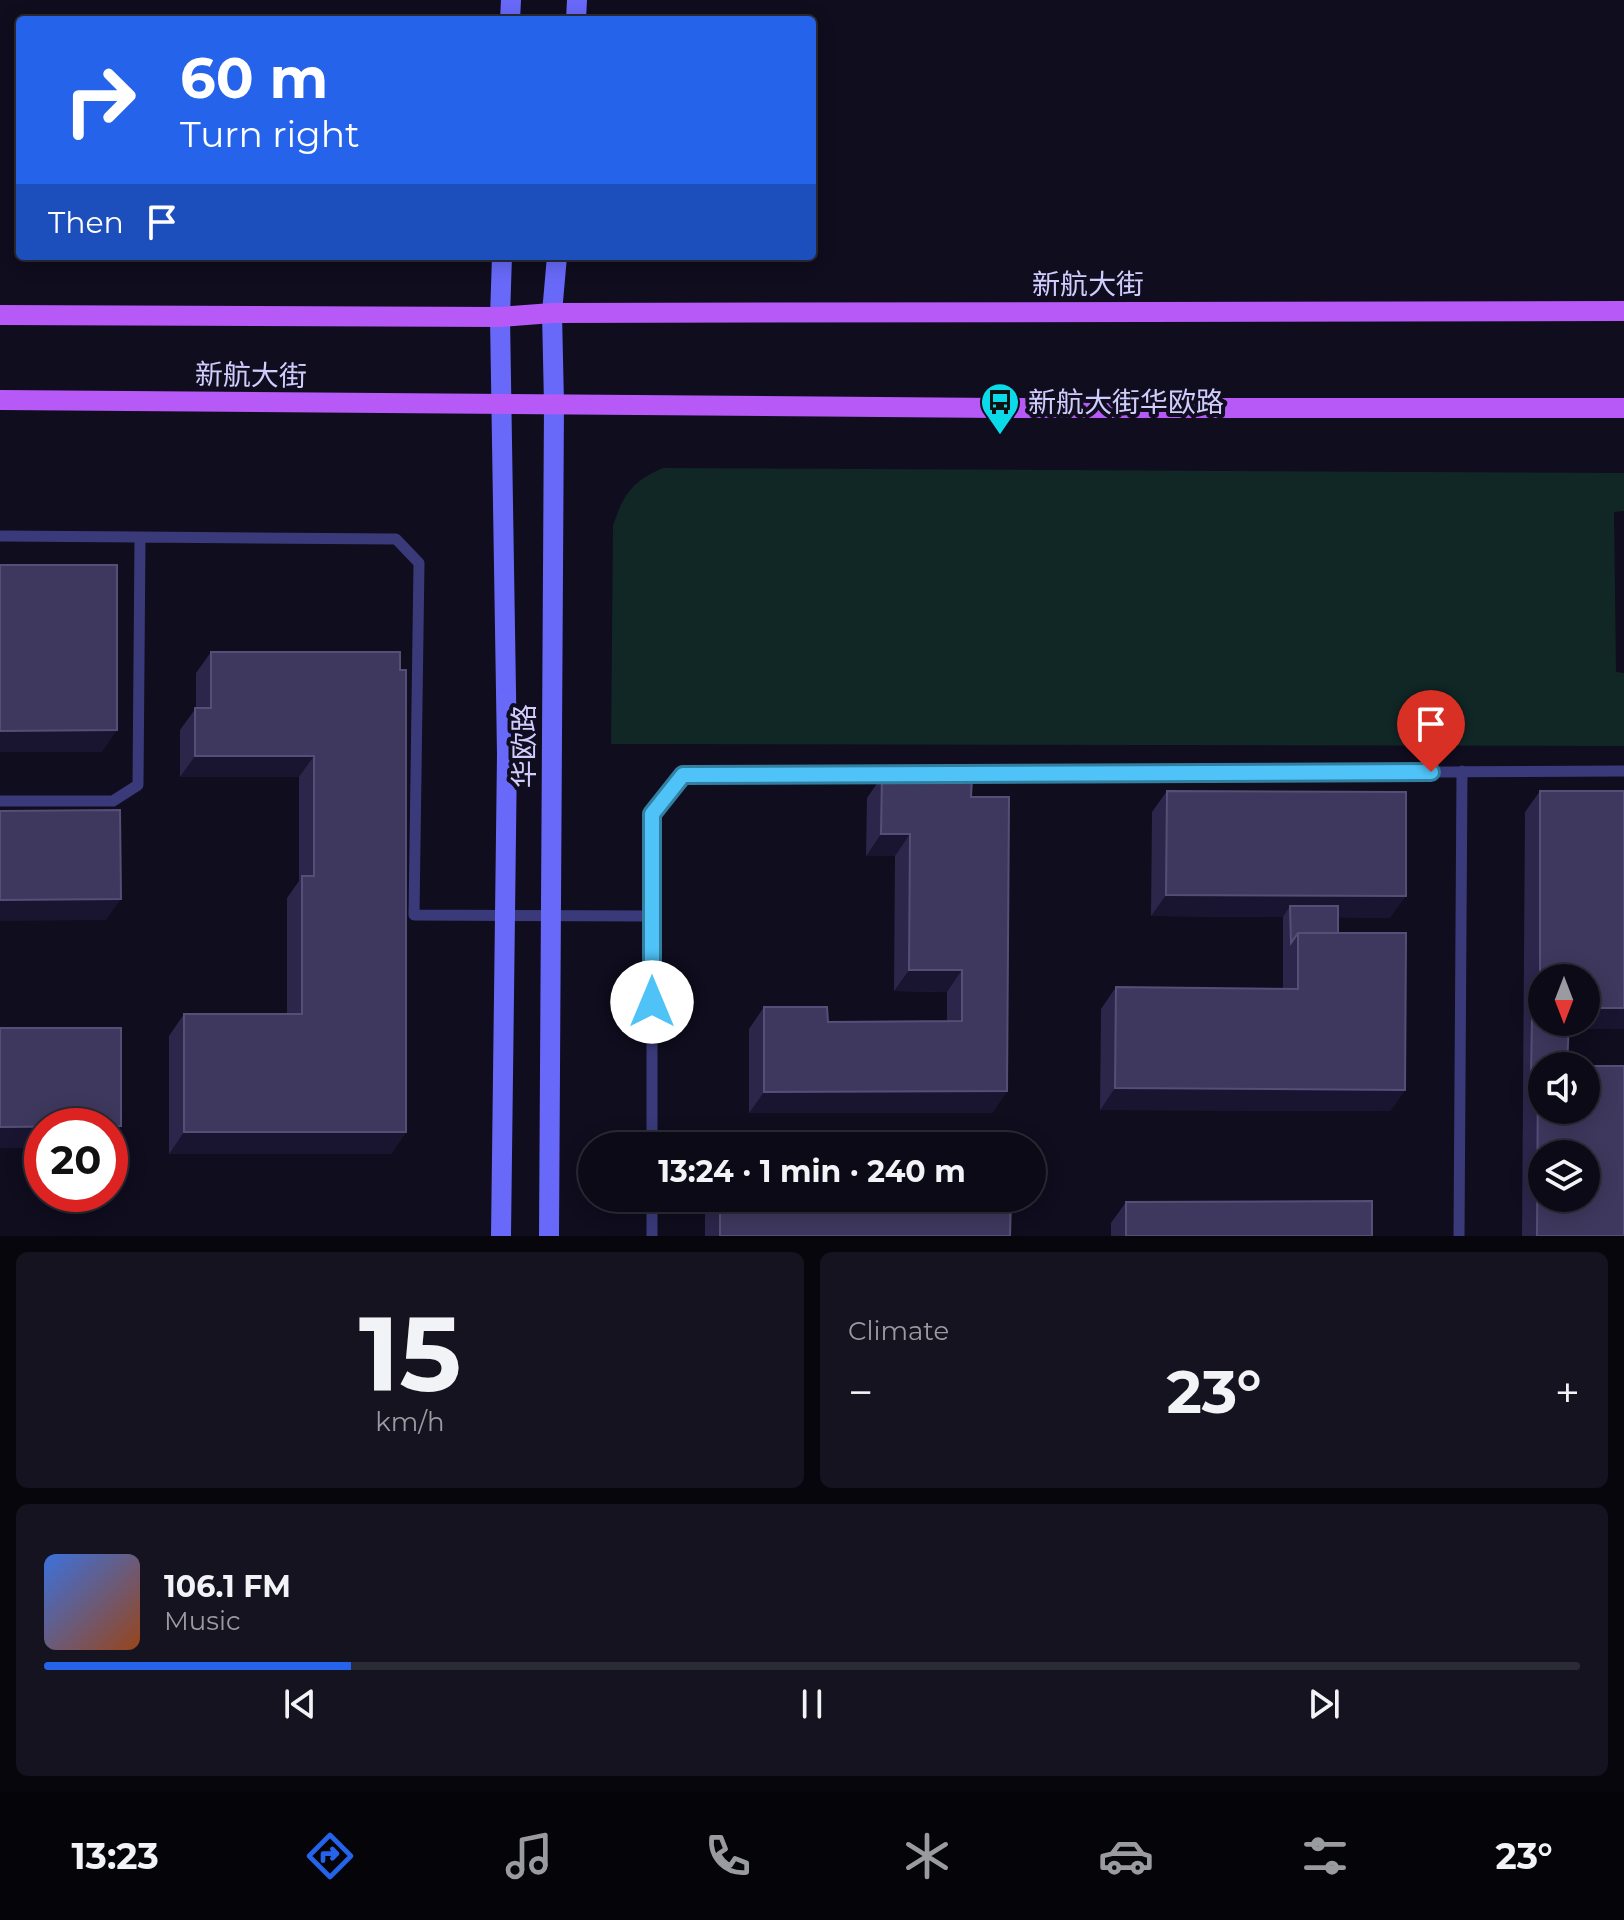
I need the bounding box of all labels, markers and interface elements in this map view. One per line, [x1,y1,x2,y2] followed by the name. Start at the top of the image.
[180,44,328,112] text: 60 m
[48,48,152,152] icon: right
[180,112,360,156] text: Turn right
[140,200,184,244] icon: arrive
[48,204,124,241] text: Then
[1032,267,1144,301] street label: 新航大街
[195,357,307,393] street label: 新航大街
[979,381,1021,436] bus stop icon: 新航大街华欧路
[1028,385,1224,419] place label: 新航大街华欧路
[1397,690,1465,772] pin
[1409,702,1453,746] icon: arrive
[507,704,541,788] street label: 华欧路
[610,960,694,1044] position arrow
[1528,964,1600,1036] north arrow
[1528,964,1600,1212] map controls
[1528,1052,1600,1124] button: sound
[24,1108,128,1212] speed limit sign: 20
[1528,1140,1600,1212] button: layers
[658,1153,966,1190] text: 13:24 · 1 min · 240 m
[359,1290,461,1417] text: 15
[848,1315,949,1347] text: Climate
[1166,1355,1262,1428] text: 23°
[848,1365,873,1419] text: −
[1555,1365,1580,1419] text: +
[375,1406,445,1438] text: km/h
[164,1568,291,1605] text: 106.1 FM
[164,1605,241,1637] text: Music
[278,1682,322,1726] icon: previous
[790,1682,834,1726] icon: pause
[1302,1682,1346,1726] icon: next
[302,1828,358,1884] icon: directions
[501,1828,557,1884] icon: music
[700,1828,756,1884] icon: phone
[899,1828,955,1884] icon: climate
[1098,1828,1154,1884] icon: car
[1297,1828,1353,1884] icon: filters
[71,1834,159,1878] text: 13:23
[1495,1834,1553,1878] text: 23°

